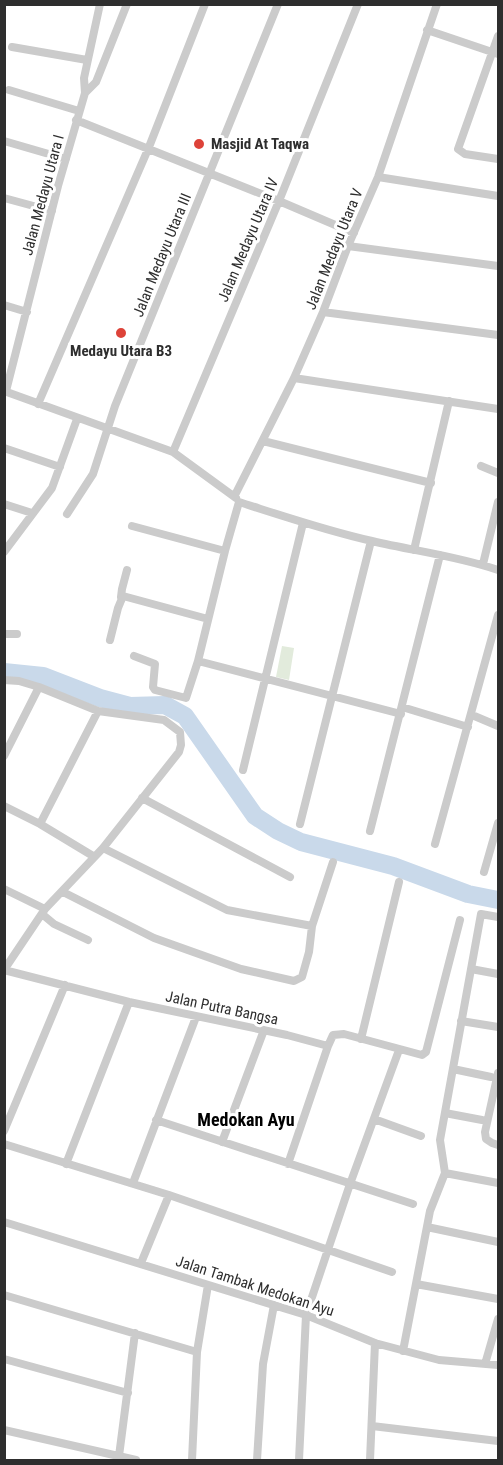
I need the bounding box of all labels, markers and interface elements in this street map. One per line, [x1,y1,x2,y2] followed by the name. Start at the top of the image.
[18,133,68,257] street label: Jalan Medayu Utara I
[211,135,309,153] place label: Masjid At Taqwa
[192,137,206,151] marker: Masjid At Taqwa
[214,175,282,305] street label: Jalan Medayu Utara IV
[302,185,367,312] street label: Jalan Medayu Utara V
[129,191,195,319] street label: Jalan Medayu Utara III
[114,326,128,340] marker: Medayu Utara B3
[70,342,172,360] place label: Medayu Utara B3
[164,987,280,1029] street label: Jalan Putra Bangsa
[197,1109,295,1130] district label: Medokan Ayu
[174,1252,336,1320] street label: Jalan Tambak Medokan Ayu

